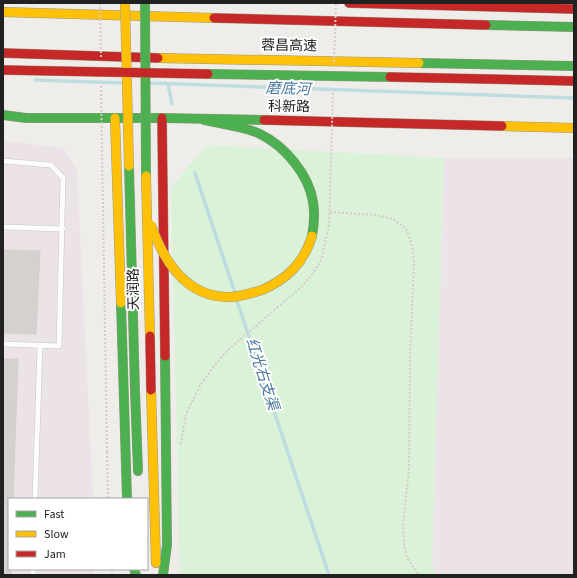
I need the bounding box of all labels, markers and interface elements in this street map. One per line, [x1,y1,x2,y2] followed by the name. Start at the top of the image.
[261,36,317,56] street label: 蓉昌高速
[265,78,314,100] water label: 磨底河
[268,97,310,117] street label: 科新路
[124,268,144,310] street label: 天润路
[240,335,284,415] water label: 红光右支渠
[8,498,148,570] legend
[44,506,64,523] text: Fast
[44,526,69,543] text: Slow
[44,546,66,563] text: Jam

